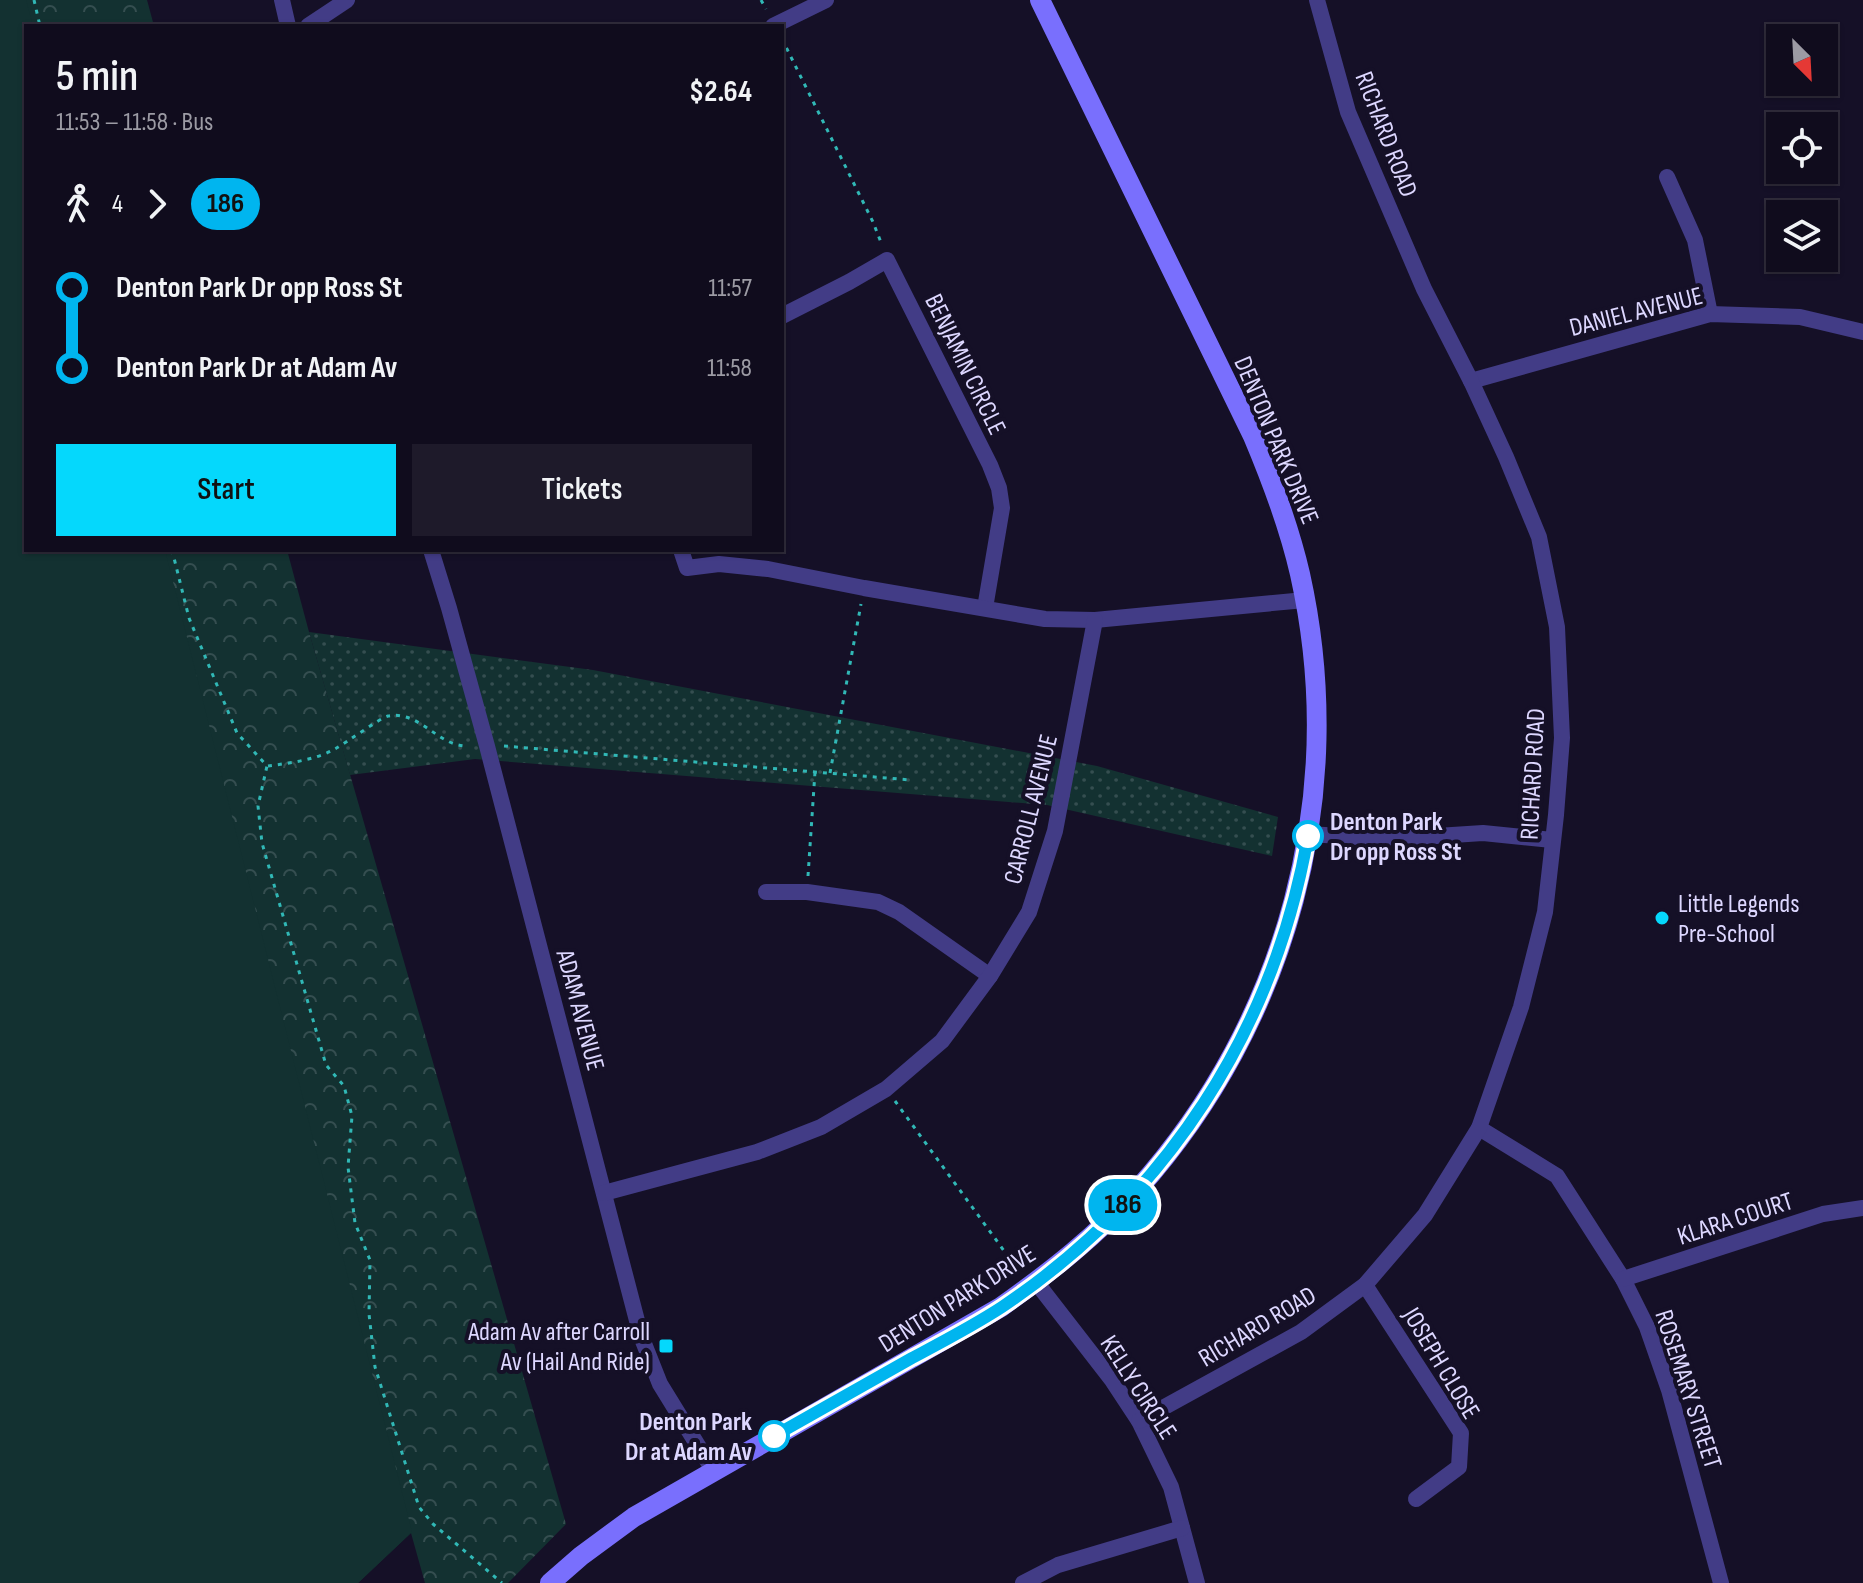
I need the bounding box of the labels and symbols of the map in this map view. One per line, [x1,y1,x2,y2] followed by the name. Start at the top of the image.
[1766,24,1838,96] north arrow
[1348,68,1424,202] street label: RICHARD ROAD
[1567,281,1706,344] street label: DANIEL AVENUE
[917,289,1012,440] street label: BENJAMIN CIRCLE
[1226,352,1325,529] street label: DENTON PARK DRIVE
[1515,708,1552,841] street label: RICHARD ROAD
[998,731,1065,888] street label: CARROLL AVENUE
[1330,807,1462,868] place label: Denton Park Dr opp Ross St
[1293,821,1323,851] marker: Denton Park Dr opp Ross St
[1678,889,1800,950] place label: Little Legends Pre-School
[1653,909,1671,927] marker: Little Legends Pre-School
[548,946,611,1074] street label: ADAM AVENUE
[1077,1179,1169,1231] line badge: 186
[1674,1186,1797,1253] street label: KLARA COURT
[874,1239,1042,1360] street label: DENTON PARK DRIVE
[1193,1280,1322,1374] street label: RICHARD ROAD
[1395,1302,1486,1425] street label: JOSEPH CLOSE
[1647,1306,1728,1473] street label: ROSEMARY STREET
[467,1317,650,1378] place label: Adam Av after Carroll Av (Hail And Ride)
[1093,1330,1183,1446] street label: KELLY CIRCLE
[657,1337,675,1355] marker: Adam Av after Carroll Av (Hail And Ride)
[625,1407,752,1468] place label: Denton Park Dr at Adam Av
[759,1421,789,1451] marker: Denton Park Dr at Adam Av

